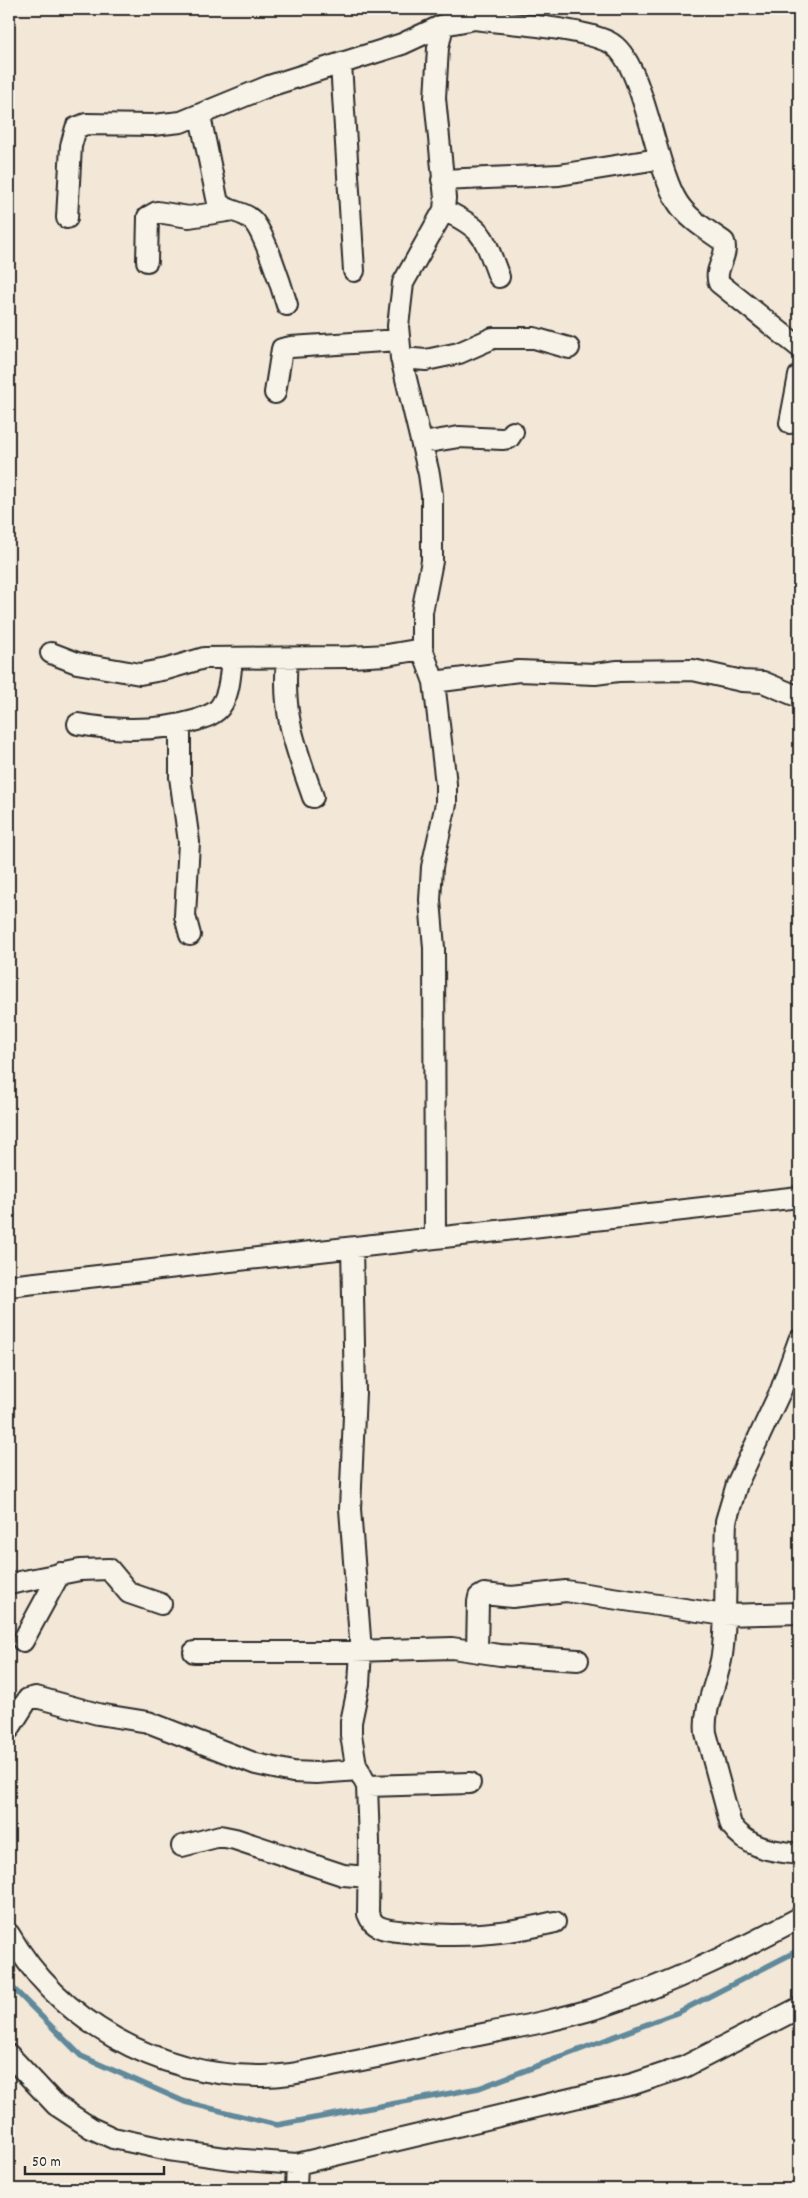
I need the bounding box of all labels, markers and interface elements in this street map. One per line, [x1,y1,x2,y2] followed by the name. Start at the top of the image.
[25,2143,164,2175] scale bar
[32,2152,61,2174] text: 50 m

